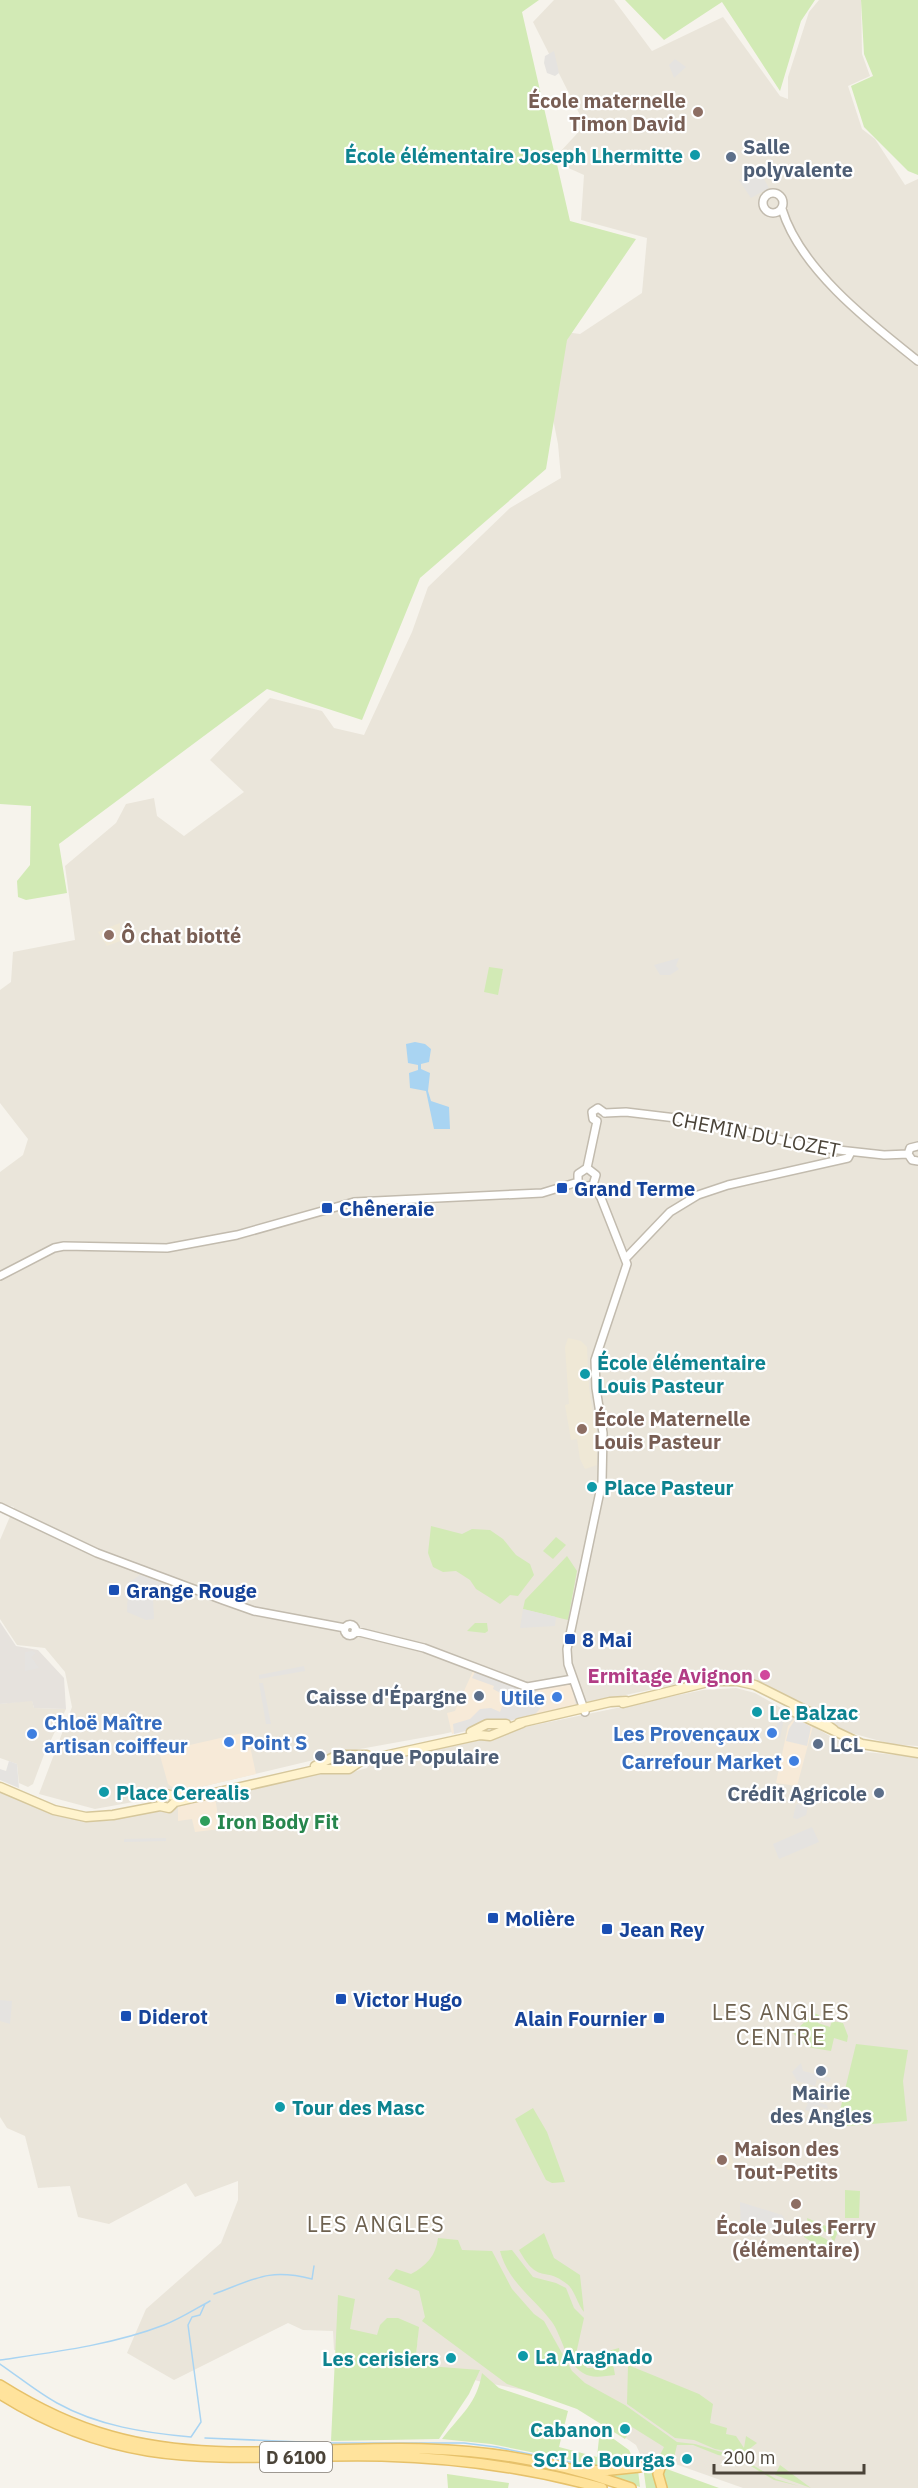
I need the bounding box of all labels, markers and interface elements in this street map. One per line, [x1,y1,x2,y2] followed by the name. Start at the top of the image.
[528,87,686,137] place label: École maternelle Timon David
[691,105,705,119] marker: École maternelle Timon David
[743,133,853,183] place label: Salle polyvalente
[345,142,683,169] place label: École élémentaire Joseph Lhermitte
[688,148,702,162] marker: École élémentaire Joseph Lhermitte
[724,150,738,164] marker: Salle polyvalente
[121,922,241,949] place label: Ô chat biotté
[102,928,116,942] marker: Ô chat biotté
[669,1104,843,1164] street label: CHEMIN DU LOZET
[574,1175,695,1202] place label: Grand Terme
[555,1181,569,1195] marker: Grand Terme
[339,1195,434,1222] place label: Chêneraie
[320,1201,334,1215] marker: Chêneraie
[597,1349,766,1399] place label: École élémentaire Louis Pasteur
[578,1367,592,1381] marker: École élémentaire Louis Pasteur
[594,1405,750,1455] place label: École Maternelle Louis Pasteur
[575,1422,589,1436] marker: École Maternelle Louis Pasteur
[604,1474,734,1501] place label: Place Pasteur
[585,1480,599,1494] marker: Place Pasteur
[126,1577,257,1604] place label: Grange Rouge
[107,1583,121,1597] marker: Grange Rouge
[582,1626,632,1653] place label: 8 Mai
[563,1632,577,1646] marker: 8 Mai
[588,1662,753,1689] place label: Ermitage Avignon
[758,1668,772,1682] marker: Ermitage Avignon
[306,1683,467,1710] place label: Caisse d'Épargne
[500,1684,545,1711] place label: Utile
[472,1689,486,1703] marker: Caisse d'Épargne
[550,1690,564,1704] marker: Utile
[769,1699,858,1726] place label: Le Balzac
[750,1705,764,1719] marker: Le Balzac
[44,1709,188,1759] place label: Chloë Maître artisan coiffeur
[613,1720,760,1747] place label: Les Provençaux
[765,1726,779,1740] marker: Les Provençaux
[25,1727,39,1741] marker: Chloë Maître artisan coiffeur
[241,1729,308,1756] place label: Point S
[830,1731,863,1758] place label: LCL
[222,1735,236,1749] marker: Point S
[811,1737,825,1751] marker: LCL
[332,1743,499,1770] place label: Banque Populaire
[621,1748,782,1775] place label: Carrefour Market
[313,1749,327,1763] marker: Banque Populaire
[787,1754,801,1768] marker: Carrefour Market
[116,1779,249,1806] place label: Place Cerealis
[727,1780,867,1807] place label: Crédit Agricole
[97,1785,111,1799] marker: Place Cerealis
[872,1786,886,1800] marker: Crédit Agricole
[217,1808,339,1835] place label: Iron Body Fit
[198,1814,212,1828] marker: Iron Body Fit
[505,1905,575,1932] place label: Molière
[486,1911,500,1925] marker: Molière
[619,1916,705,1943] place label: Jean Rey
[600,1922,614,1936] marker: Jean Rey
[353,1986,462,2013] place label: Victor Hugo
[334,1992,348,2006] marker: Victor Hugo
[712,1997,850,2051] district label: LES ANGLES CENTRE
[138,2003,208,2030] place label: Diderot
[514,2005,647,2032] place label: Alain Fournier
[119,2009,133,2023] marker: Diderot
[652,2011,666,2025] marker: Alain Fournier
[814,2064,828,2078] marker: Mairie des Angles
[770,2079,872,2129] place label: Mairie des Angles
[292,2094,425,2121] place label: Tour des Masc
[273,2100,287,2114] marker: Tour des Masc
[734,2135,839,2185] place label: Maison des Tout-Petits
[715,2153,729,2167] marker: Maison des Tout-Petits
[789,2197,803,2211] marker: École Jules Ferry (élémentaire)
[307,2209,445,2238] district label: LES ANGLES
[716,2213,876,2263] place label: École Jules Ferry (élémentaire)
[535,2343,652,2370] place label: La Aragnado
[322,2345,439,2372] place label: Les cerisiers
[516,2349,530,2363] marker: La Aragnado
[444,2351,458,2365] marker: Les cerisiers
[530,2416,613,2443] place label: Cabanon
[618,2422,632,2436] marker: Cabanon
[714,2437,864,2475] scale bar
[260,2442,332,2472] road number: D 6100
[533,2446,675,2473] place label: SCI Le Bourgas
[723,2446,775,2469] text: 200 m
[680,2452,694,2466] marker: SCI Le Bourgas

